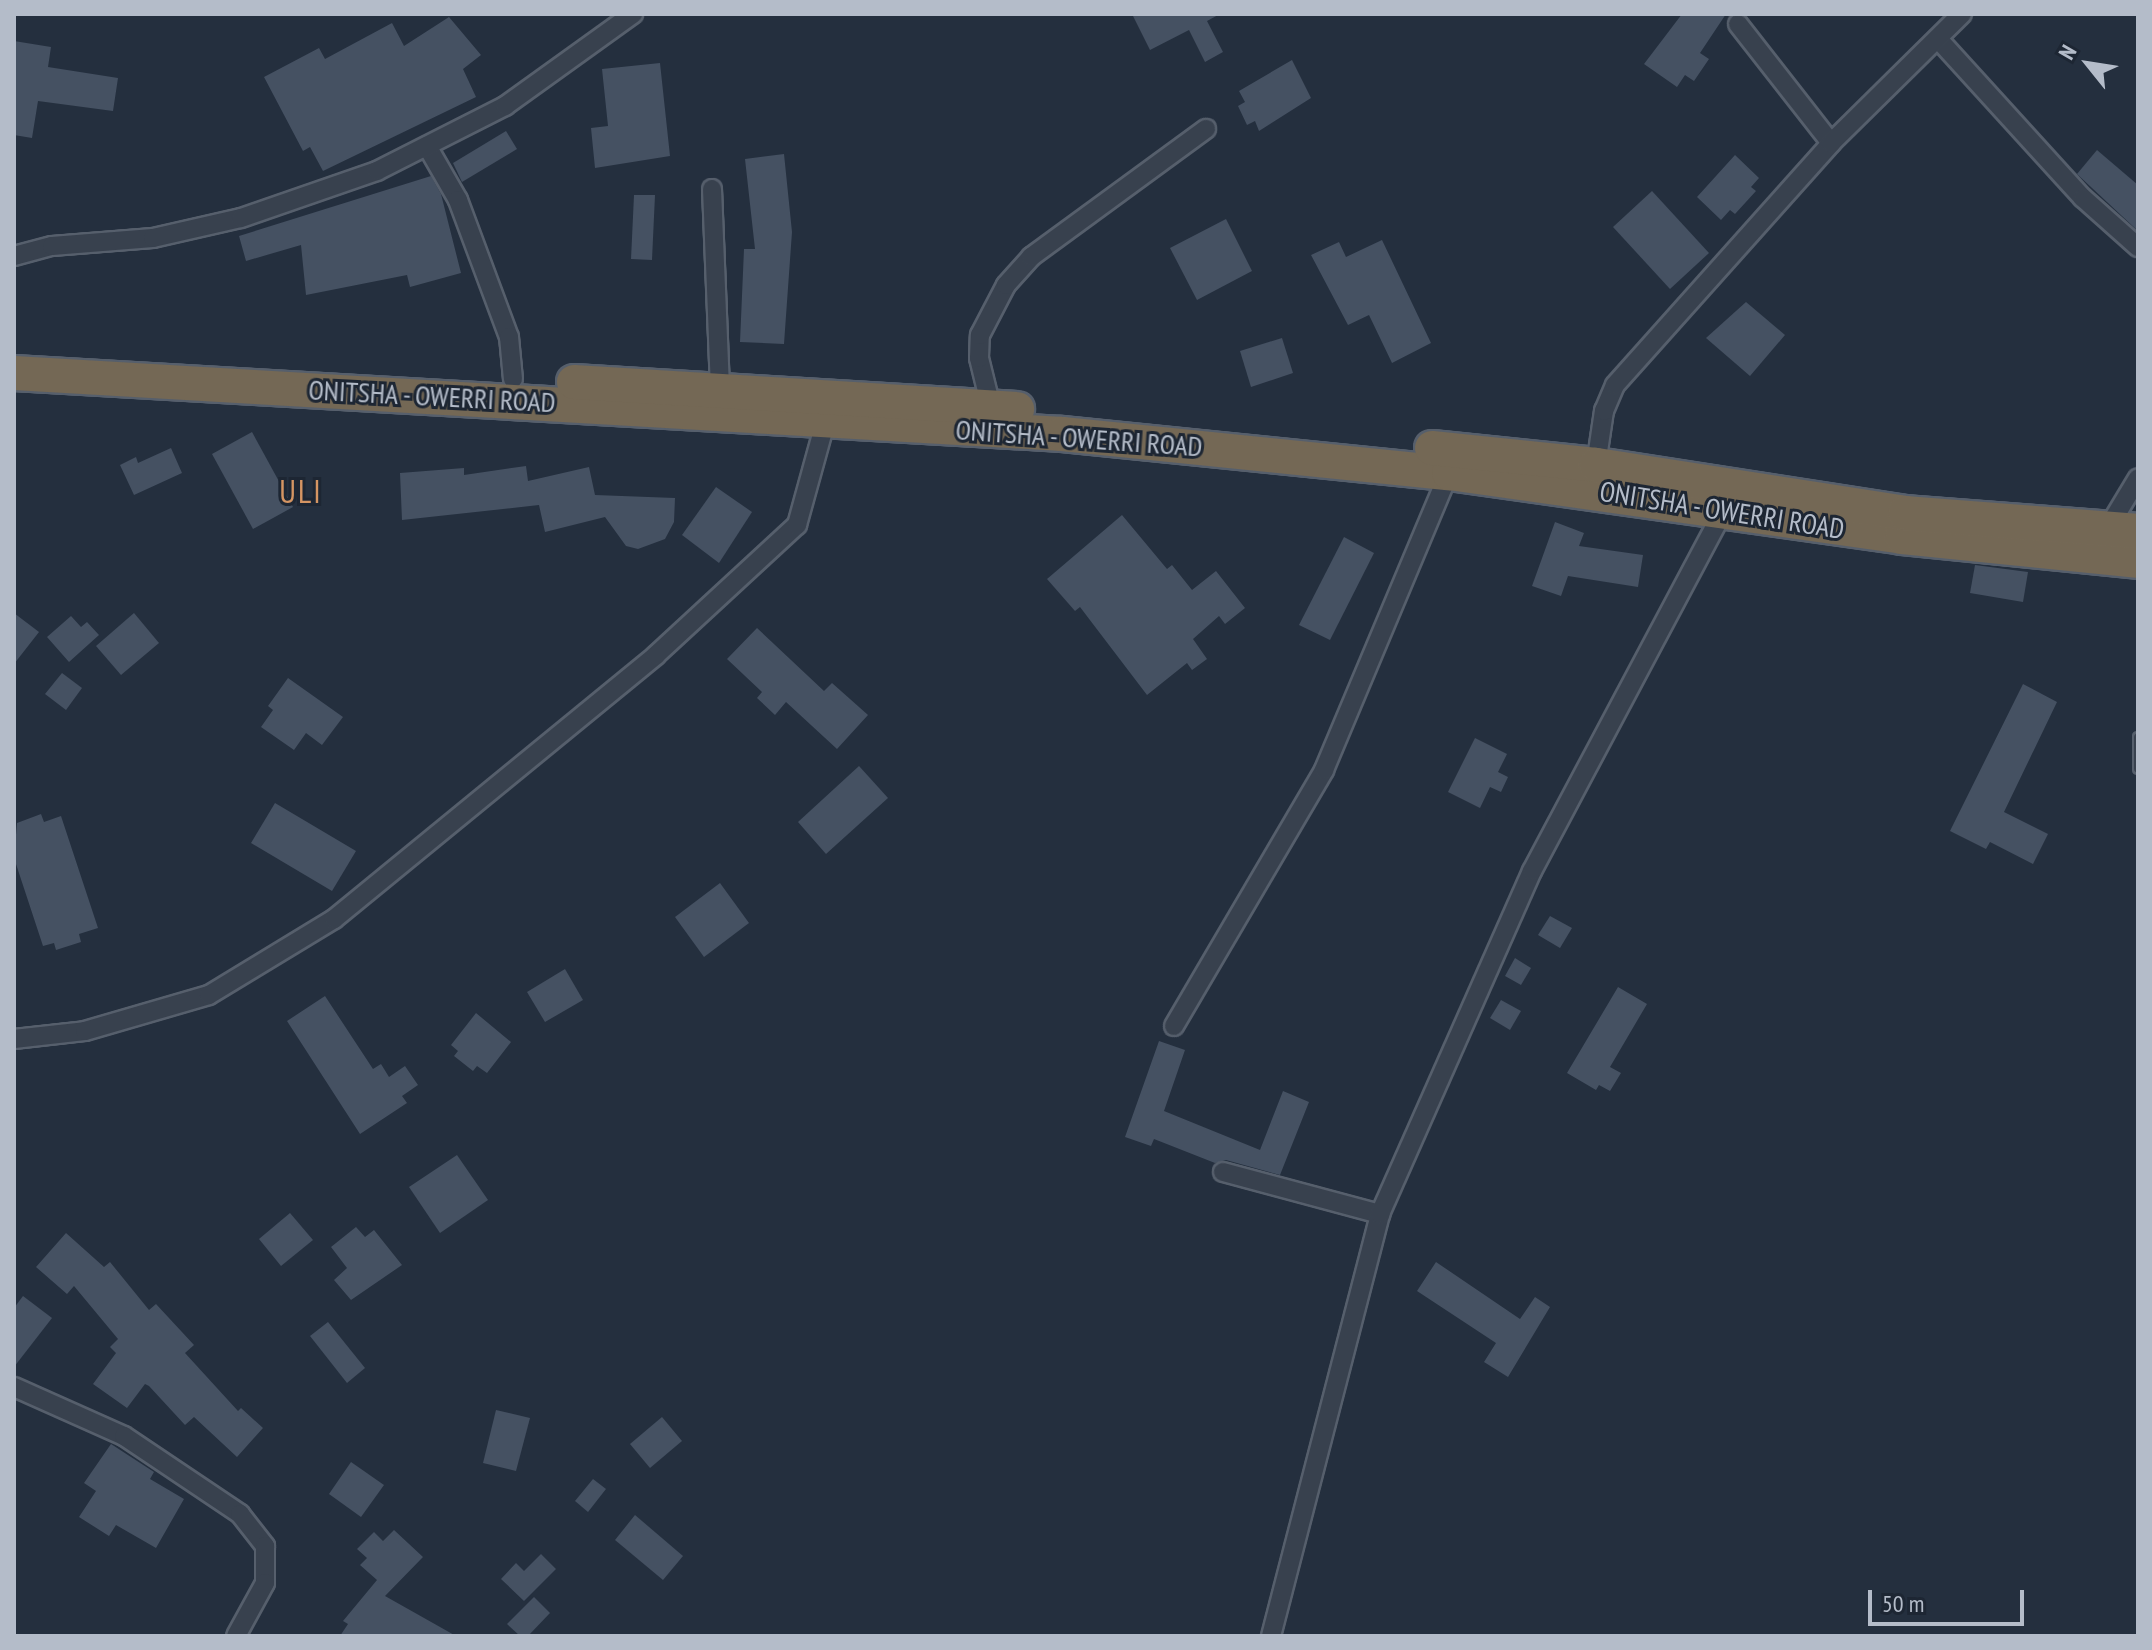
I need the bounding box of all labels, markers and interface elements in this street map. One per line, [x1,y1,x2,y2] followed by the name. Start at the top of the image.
[2048,24,2128,104] north arrow
[2052,40,2082,64] text: N
[306,373,558,419] street label: ONITSHA - OWERRI ROAD
[953,413,1205,463] street label: ONITSHA - OWERRI ROAD
[279,472,323,510] district label: ULI
[1596,474,1848,546] street label: ONITSHA - OWERRI ROAD
[1872,1574,2028,1624] scale bar
[1882,1588,1924,1619] text: 50 m

